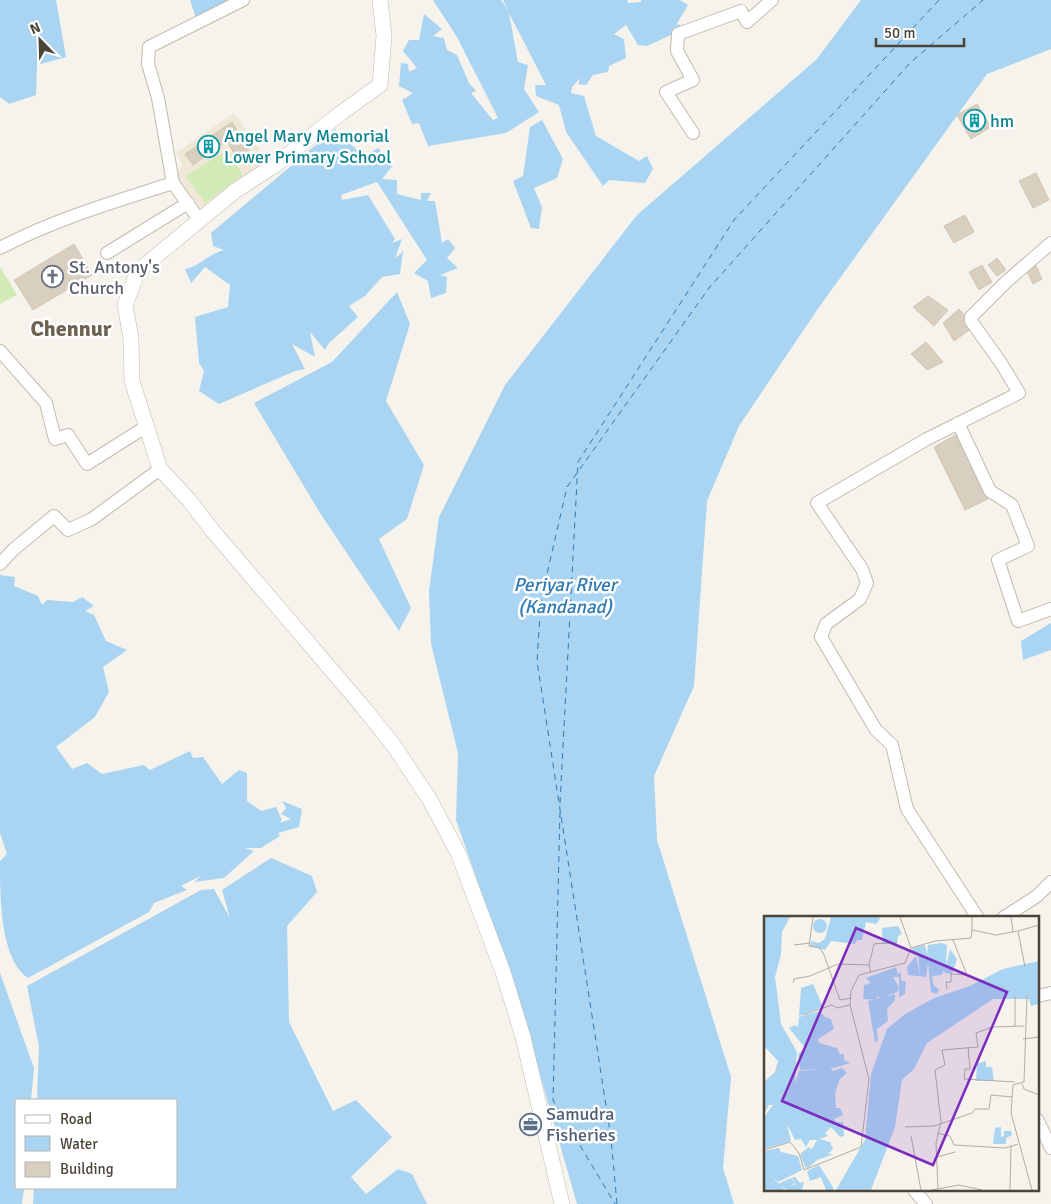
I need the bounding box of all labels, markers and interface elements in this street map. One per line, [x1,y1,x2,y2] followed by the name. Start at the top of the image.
[15,15,65,65] north arrow
[876,15,964,47] scale bar
[27,19,43,38] text: N
[884,24,915,42] text: 50 m
[962,109,986,133] building icon: hm
[990,110,1014,132] place label: hm
[224,125,391,168] place label: Angel Mary Memorial Lower Primary School
[196,134,220,158] building icon: Angel Mary Memorial Lower Primary School
[69,256,160,299] place label: St. Antony's Church
[41,265,65,289] church icon: St. Antony's Church
[30,315,112,342] district label: Chennur
[514,573,619,619] water label: Periyar River (Kandanad)
[764,916,1038,1192] inset map
[15,1099,178,1189] legend
[546,1103,616,1146] place label: Samudra Fisheries
[60,1110,92,1128] text: Road
[518,1112,542,1136] office icon: Samudra Fisheries
[60,1135,98,1153] text: Water
[60,1160,114,1178] text: Building

